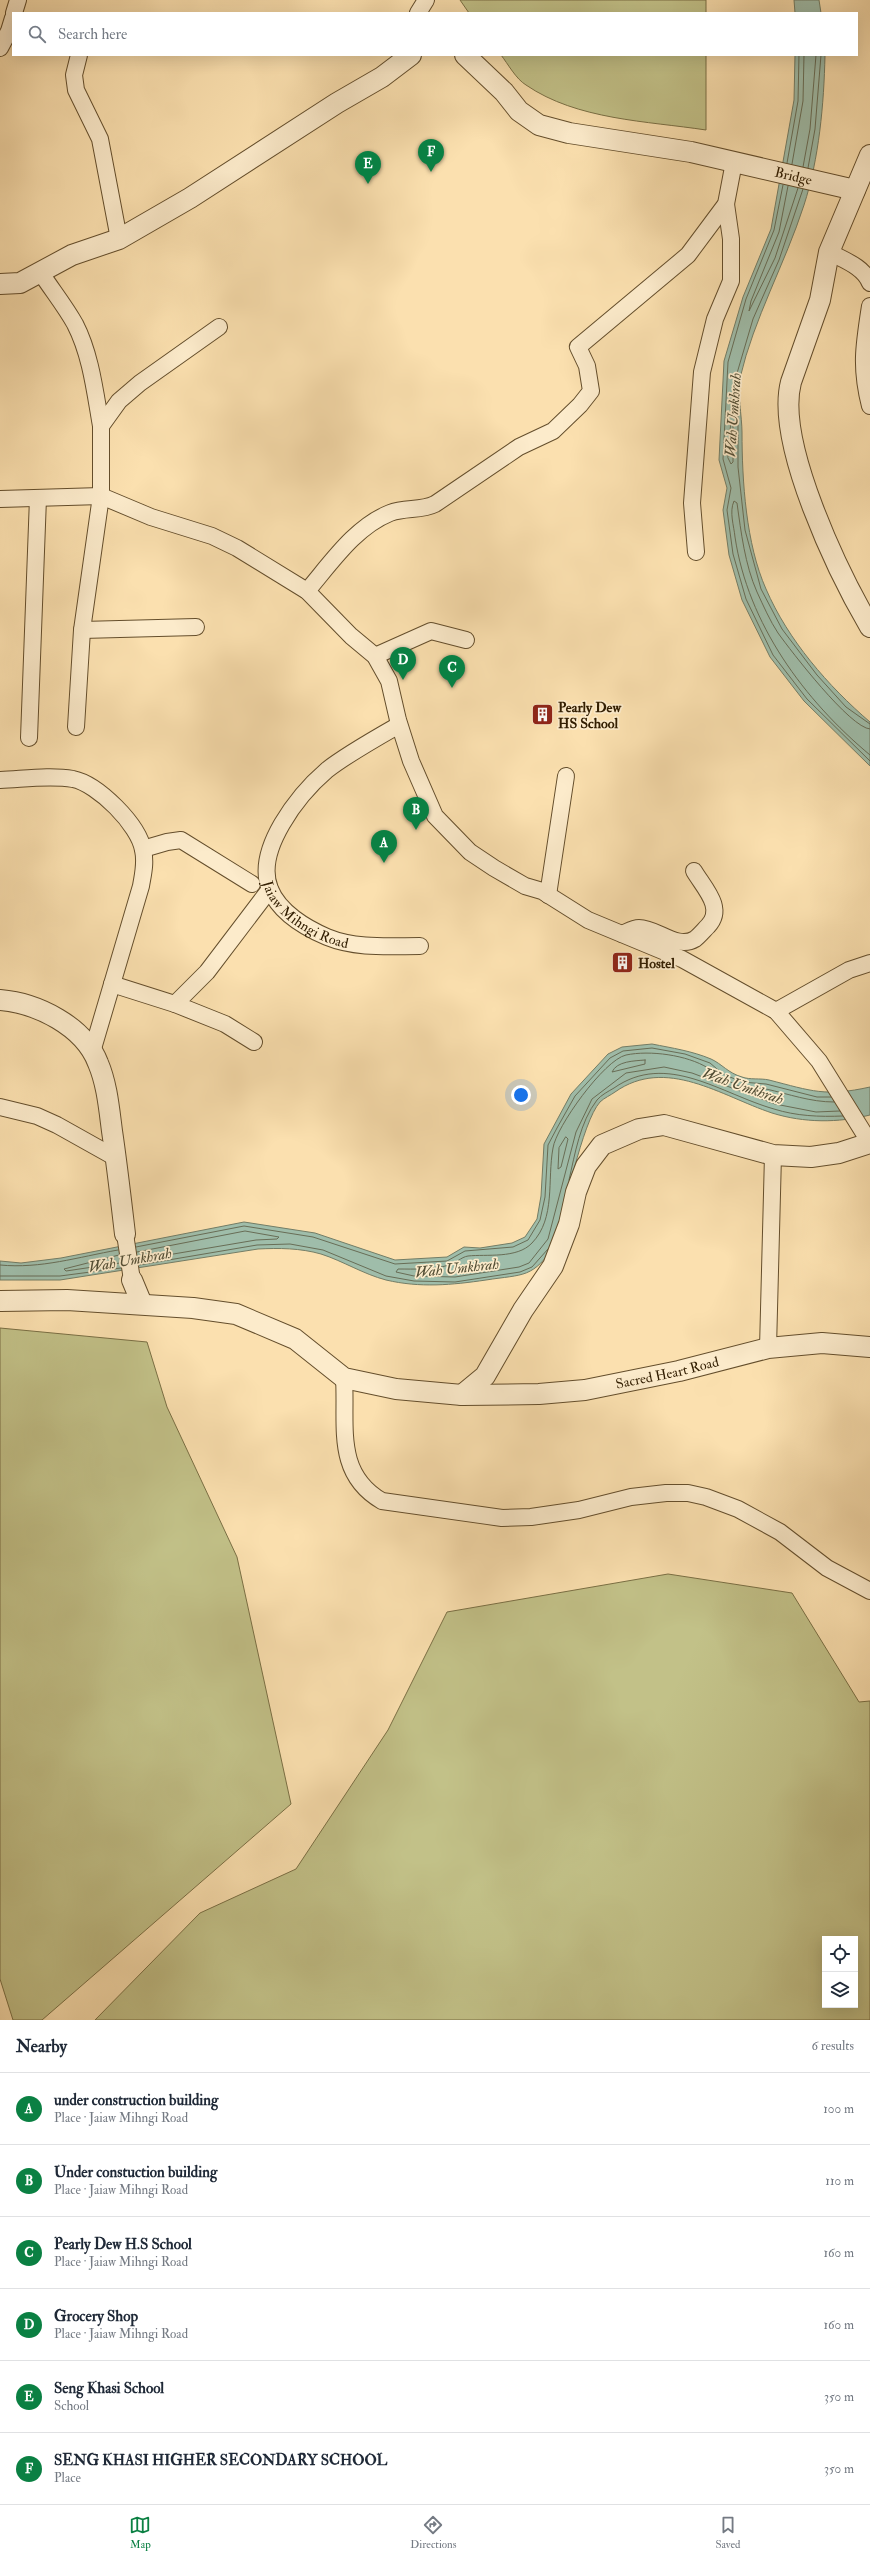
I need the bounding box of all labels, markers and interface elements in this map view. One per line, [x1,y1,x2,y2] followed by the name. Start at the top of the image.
[12,12,858,56] search box
[26,23,48,45] icon: search
[58,25,127,44] text: Search here
[418,139,444,172] pin: F
[355,151,381,184] pin: E
[773,164,814,189] street label: Bridge
[721,372,746,458] water label: Wah Umkhrah
[390,647,416,680] pin: D
[439,655,465,688] pin: C
[558,699,622,732] place label: Pearly Dew HS School
[529,702,555,728] building icon: Pearly Dew HS School
[403,797,429,830] pin: B
[371,830,397,863] pin: A
[259,878,350,952] street label: Jaiaw Mihngi Road
[609,950,635,976] building icon: Hostel
[638,955,675,972] place label: Hostel
[700,1064,786,1109] water label: Wah Umkhrah
[511,1085,531,1105] your location
[87,1244,174,1277] water label: Wah Umkhrah
[414,1255,500,1282] water label: Wah Umkhrah
[614,1353,721,1393] street label: Sacred Heart Road
[822,1936,858,2008] map controls
[822,1936,858,1972] button: locate
[822,1972,858,2008] button: layers
[16,2036,67,2057] text: Nearby
[811,2038,854,2054] text: 6 results
[54,2091,218,2110] text: under construction building
[25,2101,33,2117] text: A
[823,2101,854,2117] text: 100 m
[54,2110,188,2126] text: Place · Jaiaw Mihngi Road
[54,2163,217,2182] text: Under constuction building
[25,2173,33,2189] text: B
[825,2173,854,2189] text: 110 m
[54,2182,188,2198] text: Place · Jaiaw Mihngi Road
[54,2235,192,2254] text: Pearly Dew H.S School
[24,2245,34,2261] text: C
[823,2245,854,2261] text: 160 m
[54,2254,188,2270] text: Place · Jaiaw Mihngi Road
[54,2307,138,2326] text: Grocery Shop
[24,2317,34,2333] text: D
[823,2317,854,2333] text: 160 m
[54,2326,188,2342] text: Place · Jaiaw Mihngi Road
[54,2379,164,2398] text: Seng Khasi School
[24,2389,34,2405] text: E
[824,2389,854,2405] text: 350 m
[54,2398,89,2414] text: School
[54,2451,387,2470] text: SENG KHASI HIGHER SECONDARY SCHOOL
[25,2461,33,2477] text: F
[824,2461,854,2477] text: 350 m
[54,2470,81,2486] text: Place
[129,2514,151,2551] tab: Map
[410,2514,457,2551] tab: Directions
[715,2514,741,2551] tab: Saved

